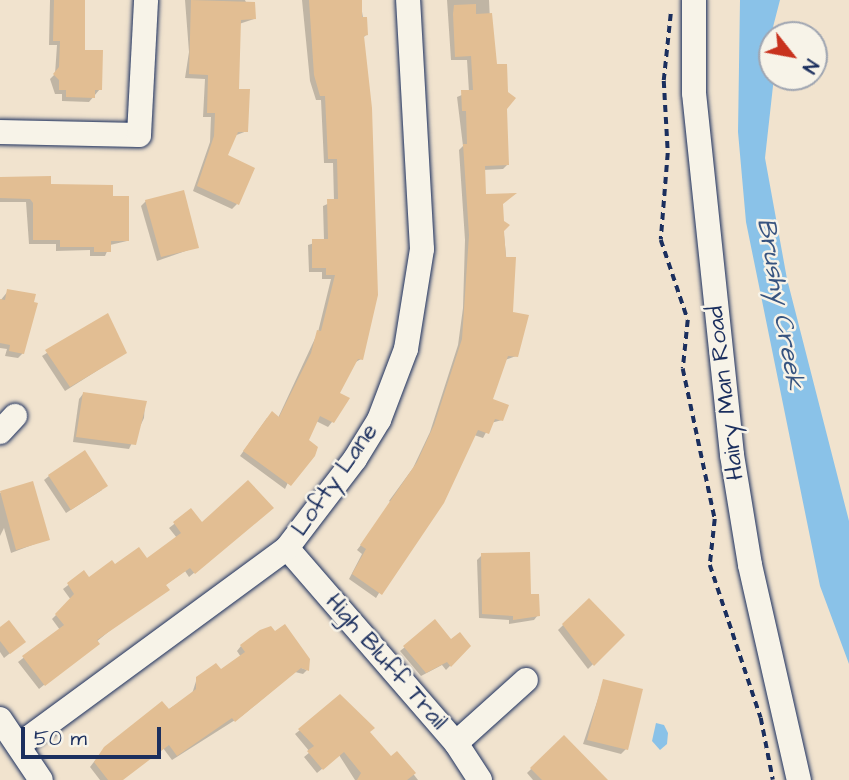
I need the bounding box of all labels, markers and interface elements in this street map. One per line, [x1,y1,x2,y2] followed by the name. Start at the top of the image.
[758,21,828,91] north arrow
[795,54,824,78] text: N
[750,216,810,392] water label: Brushy Creek
[701,304,751,482] street label: Hairy Man Road
[286,418,384,542] street label: Lofty Lane
[319,588,453,736] street label: High Bluff Trail
[24,714,164,758] scale bar
[34,724,87,753] text: 50 m

